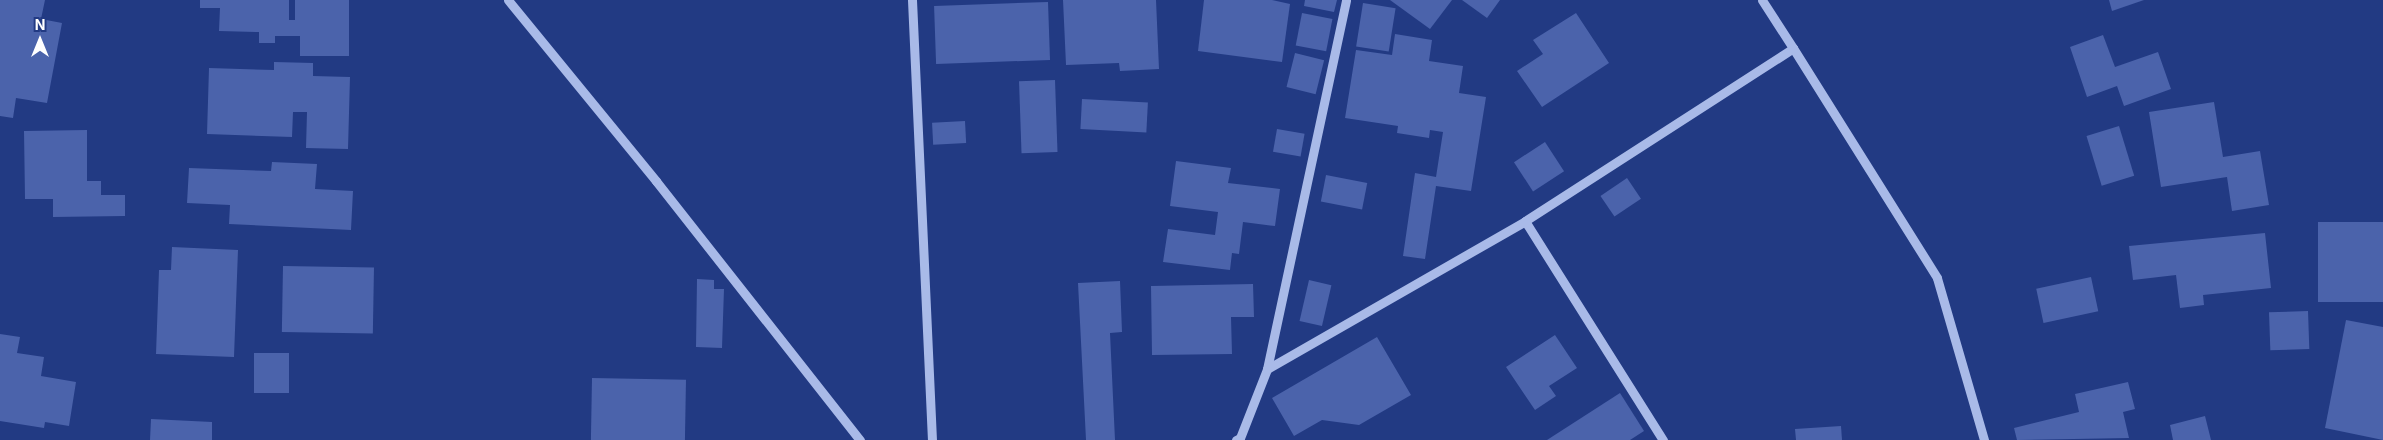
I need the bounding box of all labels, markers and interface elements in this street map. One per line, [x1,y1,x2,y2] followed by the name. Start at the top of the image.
[15,15,65,65] north arrow
[35,16,45,33] text: N

